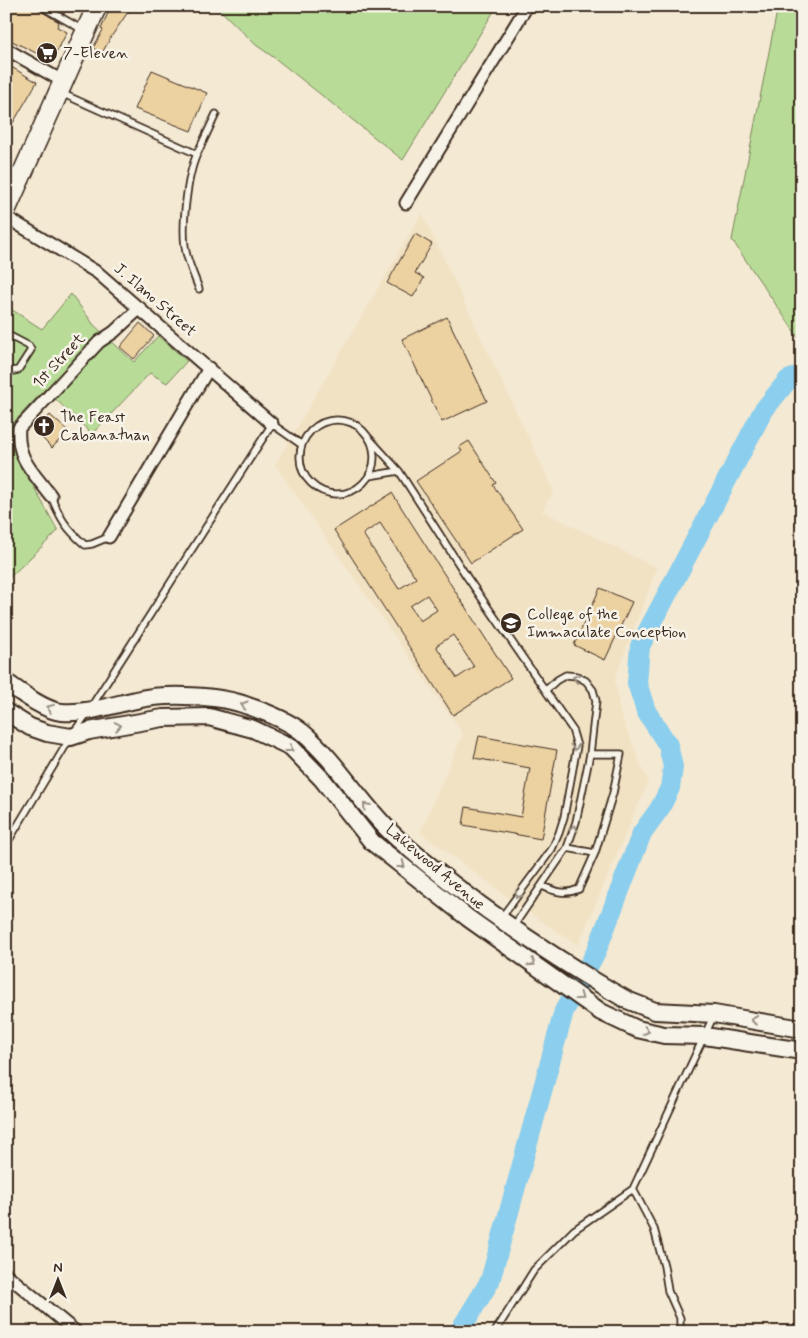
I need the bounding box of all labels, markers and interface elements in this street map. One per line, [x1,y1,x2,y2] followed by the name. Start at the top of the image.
[35,41,59,65] supermarket icon: 7-Eleven
[63,43,129,64] place label: 7-Eleven
[109,258,201,342] street label: J. Ilano Street
[28,328,90,393] street label: 1st Street
[60,407,150,446] place label: The Feast Cabanatuan
[32,414,56,438] church icon: The Feast Cabanatuan
[527,604,686,643] place label: College of the Immaculate Conception
[499,611,523,635] school or university icon: College of the Immaculate Conception
[572,673,581,684] one-way arrow
[239,700,248,711] one-way arrow
[46,704,54,714] one-way arrow
[114,721,122,732] one-way arrow
[285,743,294,752] one-way arrow
[570,744,581,752] one-way arrow
[363,802,372,811] one-way arrow
[381,819,489,915] street label: Lakewood Avenue
[568,824,579,833] one-way arrow
[396,860,405,868] one-way arrow
[515,889,524,899] one-way arrow
[527,957,536,966] one-way arrow
[574,991,583,999] one-way arrow
[749,1016,758,1026] one-way arrow
[641,1025,650,1036] one-way arrow
[32,1256,82,1306] north arrow
[53,1259,63,1277] text: N

